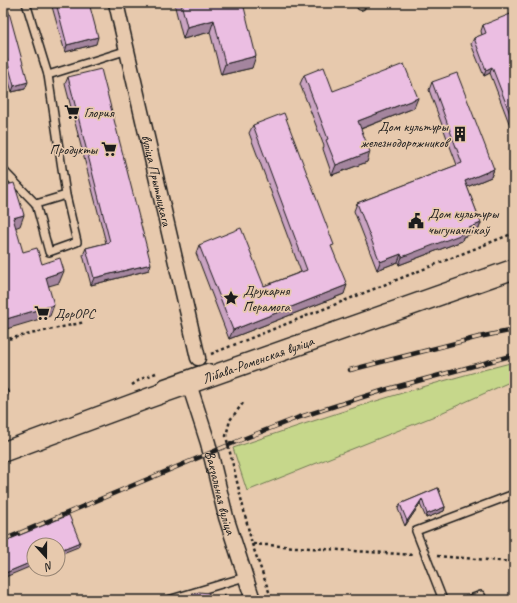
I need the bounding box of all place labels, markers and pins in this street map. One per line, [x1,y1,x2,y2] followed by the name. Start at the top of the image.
[63,103,81,121] supermarket icon: Глория
[84,104,115,121] place label: Глория
[361,118,452,151] place label: Дом культуры железнодорожников
[451,125,469,143] building icon: Дом культуры железнодорожников
[100,140,118,158] supermarket icon: Продукты
[49,141,99,158] place label: Продукты
[428,205,500,238] place label: Дом культуры чыгуначнікаў
[407,212,425,230] public building icon: Дом культуры чыгуначнікаў
[243,282,291,315] place label: Друкарня Перамога
[222,289,240,307] place icon: Друкарня Перамога
[33,304,51,322] supermarket icon: ДорОРС
[54,305,97,322] place label: ДорОРС

